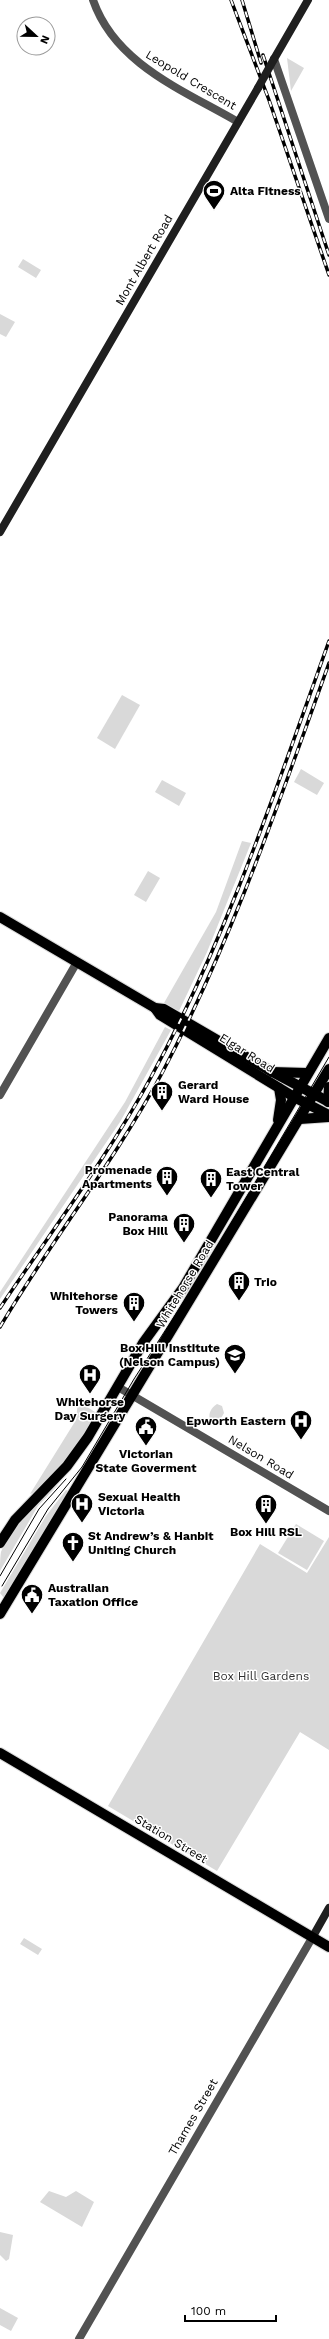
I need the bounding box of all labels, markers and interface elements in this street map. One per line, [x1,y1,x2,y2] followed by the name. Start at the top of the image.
[16,16,56,56] north arrow
[37,33,52,46] text: N
[143,47,239,113] street label: Leopold Crescent
[201,178,227,211] sports icon: Alta Fitness
[230,184,301,198] place label: Alta Fitness
[112,212,176,308] street label: Mont Albert Road
[217,1030,277,1076] street label: Elgar Road
[178,1078,249,1106] place label: Gerard Ward House
[149,1079,175,1112] building icon: Gerard Ward House
[82,1163,153,1191] place label: Promenade Apartments
[154,1164,180,1197] building icon: Promenade Apartments
[226,1165,299,1193] place label: East Central Tower
[198,1166,224,1199] building icon: East Central Tower
[108,1210,168,1238] place label: Panorama Box Hill
[171,1211,197,1244] building icon: Panorama Box Hill
[153,1238,217,1330] street label: Whitehorse Road
[226,1269,252,1302] building icon: Trio
[254,1275,277,1289] place label: Trio
[50,1289,119,1317] place label: Whitehorse Towers
[121,1290,147,1323] building icon: Whitehorse Towers
[119,1341,220,1369] place label: Box Hill Institute (Nelson Campus)
[222,1342,248,1375] school or university icon: Box Hill Institute (Nelson Campus)
[77,1362,103,1395] hospital icon: Whitehorse Day Surgery
[55,1395,126,1423] place label: Whitehorse Day Surgery
[288,1408,314,1441] hospital icon: Epworth Eastern
[133,1414,159,1447] public building icon: Victorian State Goverment
[186,1414,286,1428] place label: Epworth Eastern
[226,1432,296,1482] street label: Nelson Road
[96,1447,197,1475] place label: Victorian State Goverment
[98,1490,180,1518] place label: Sexual Health Victoria
[69,1491,95,1524] hospital icon: Sexual Health Victoria
[253,1492,279,1525] building icon: Box Hill RSL
[230,1525,302,1539] place label: Box Hill RSL
[88,1529,214,1557] place label: St Andrew’s & Hanbit Uniting Church
[60,1530,86,1563] church icon: St Andrew’s & Hanbit Uniting Church
[48,1581,138,1609] place label: Australian Taxation Office
[19,1582,45,1615] public building icon: Australian Taxation Office
[213,1669,309,1683] park label: Box Hill Gardens
[132,1812,210,1866] street label: Station Street
[165,2076,221,2158] street label: Thames Street
[185,2297,276,2323] scale bar
[191,2304,226,2318] text: 100 m

